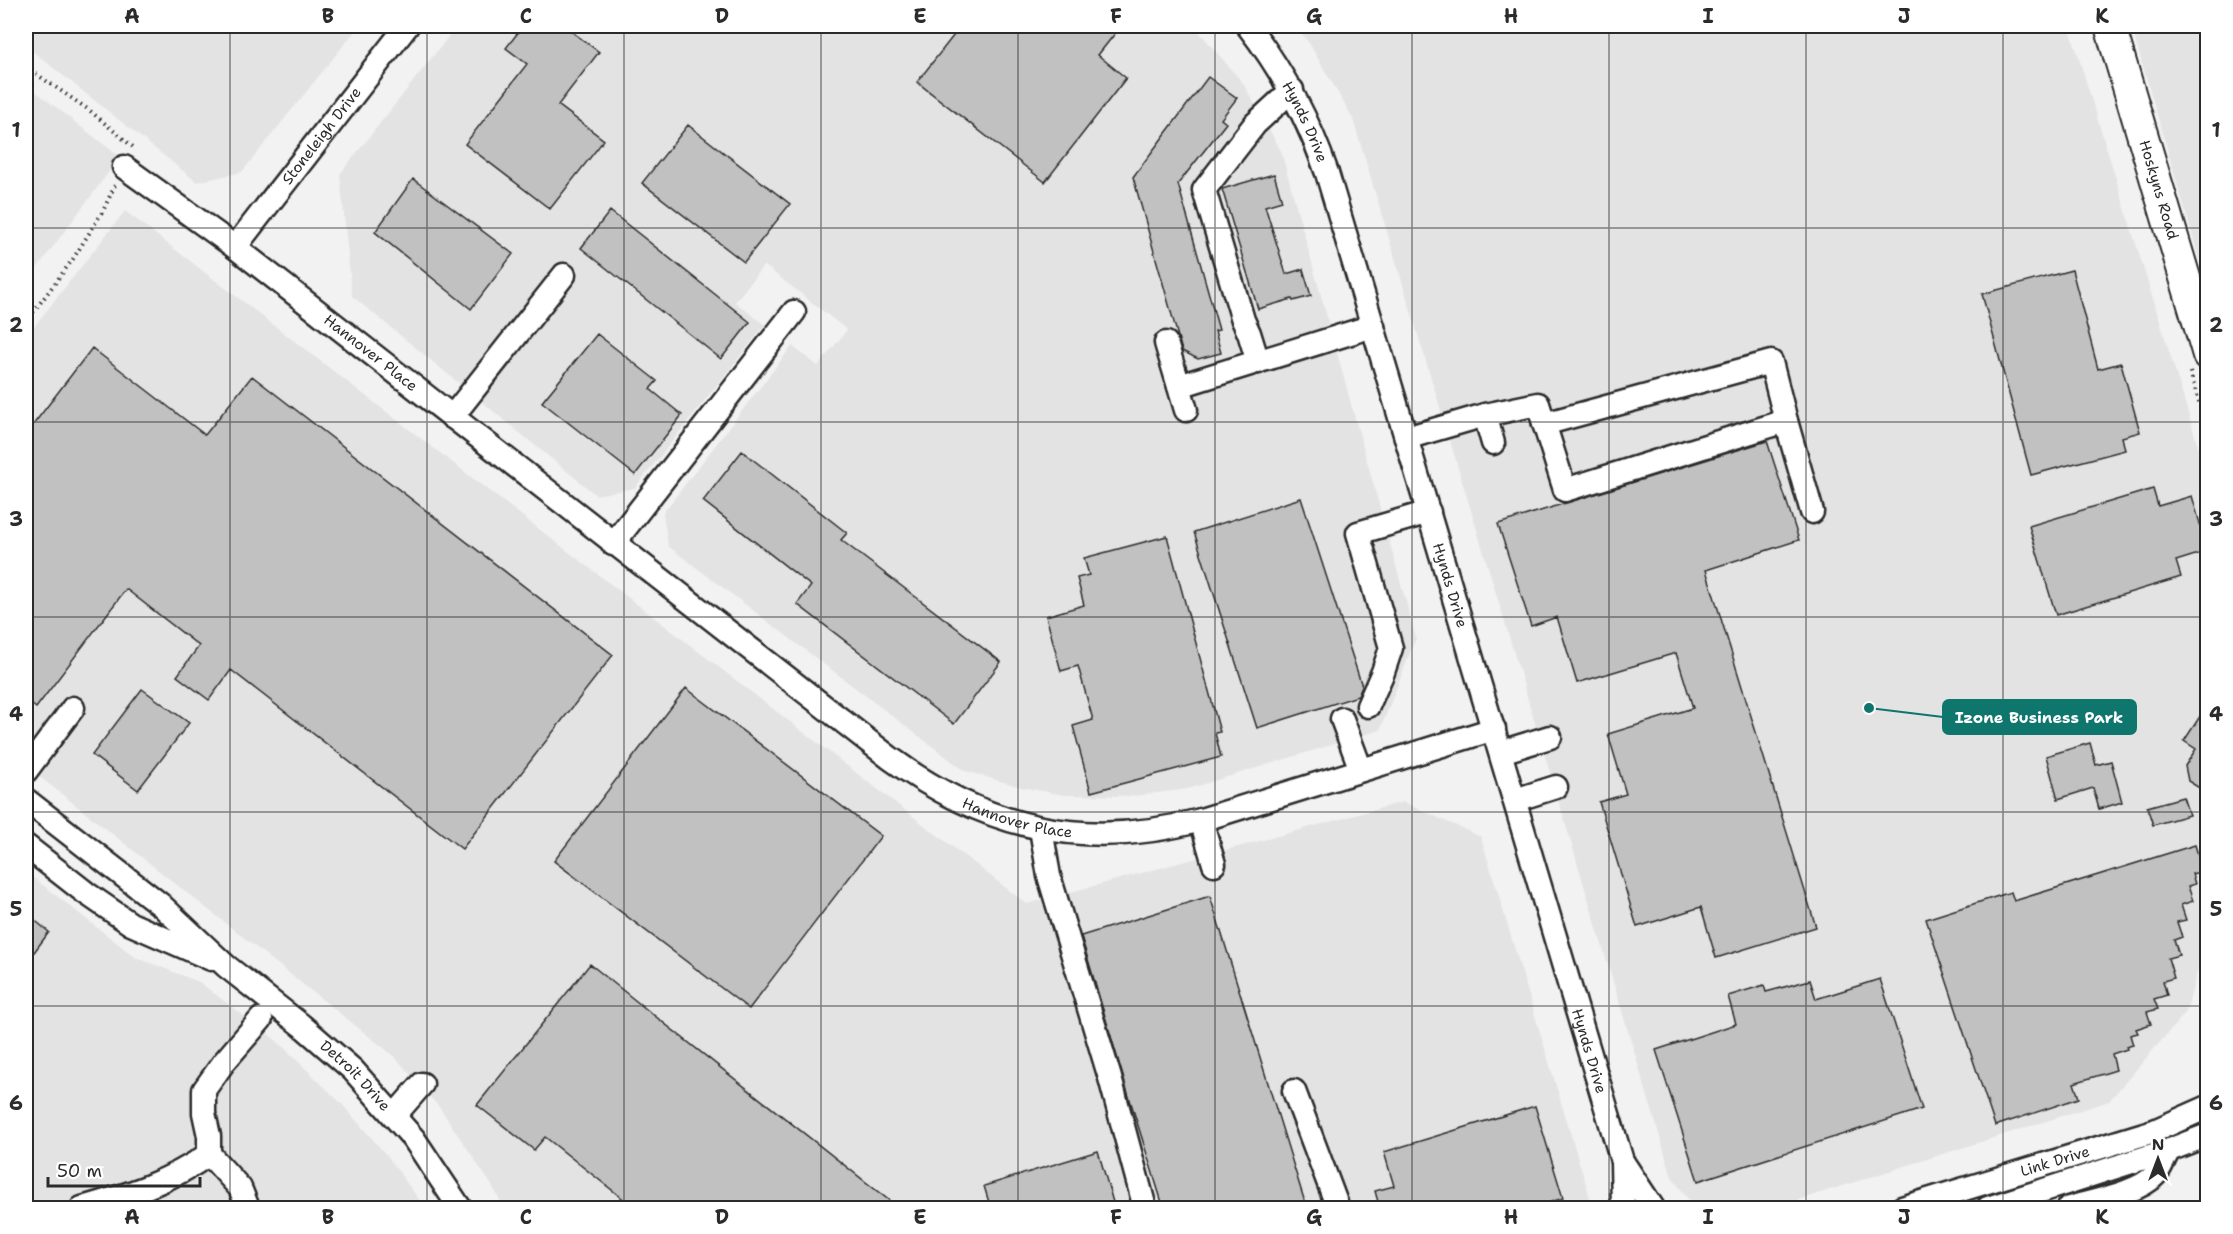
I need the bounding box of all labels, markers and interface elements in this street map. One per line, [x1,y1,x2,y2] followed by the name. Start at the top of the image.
[124,3,140,29] text: A
[322,3,334,29] text: B
[520,3,532,29] text: C
[715,3,729,29] text: D
[913,3,927,29] text: E
[1110,3,1122,29] text: F
[1306,3,1322,29] text: G
[1504,3,1518,29] text: H
[1702,3,1714,29] text: I
[1898,3,1911,29] text: J
[2095,3,2109,29] text: K
[1277,78,1332,165] street label: Hynds Drive
[277,83,366,189] street label: Stoneleigh Drive
[11,117,21,143] text: 1
[2211,117,2221,143] text: 1
[2135,138,2183,243] street label: Hoskyns Road
[320,310,422,396] street label: Hannover Place
[9,312,23,338] text: 2
[2209,312,2223,338] text: 2
[9,506,23,532] text: 3
[2209,506,2223,532] text: 3
[1428,541,1472,630] street label: Hynds Drive
[1943,700,2136,734] callout: Izone Business Park
[9,701,23,727] text: 4
[2209,701,2223,727] text: 4
[1955,707,2123,728] text: Izone Business Park
[959,793,1073,842] street label: Hannover Place
[10,896,22,922] text: 5
[2210,896,2222,922] text: 5
[1567,1006,1611,1096] street label: Hynds Drive
[316,1036,395,1115] street label: Detroit Drive
[9,1090,23,1116] text: 6
[2209,1090,2223,1116] text: 6
[2128,1129,2188,1189] north arrow
[2152,1134,2164,1155] text: N
[2018,1141,2092,1181] street label: Link Drive
[48,1150,200,1188] scale bar
[57,1159,102,1183] text: 50 m
[124,1204,140,1230] text: A
[322,1204,334,1230] text: B
[520,1204,532,1230] text: C
[715,1204,729,1230] text: D
[913,1204,927,1230] text: E
[1110,1204,1122,1230] text: F
[1306,1204,1322,1230] text: G
[1504,1204,1518,1230] text: H
[1702,1204,1714,1230] text: I
[1898,1204,1911,1230] text: J
[2095,1204,2109,1230] text: K

